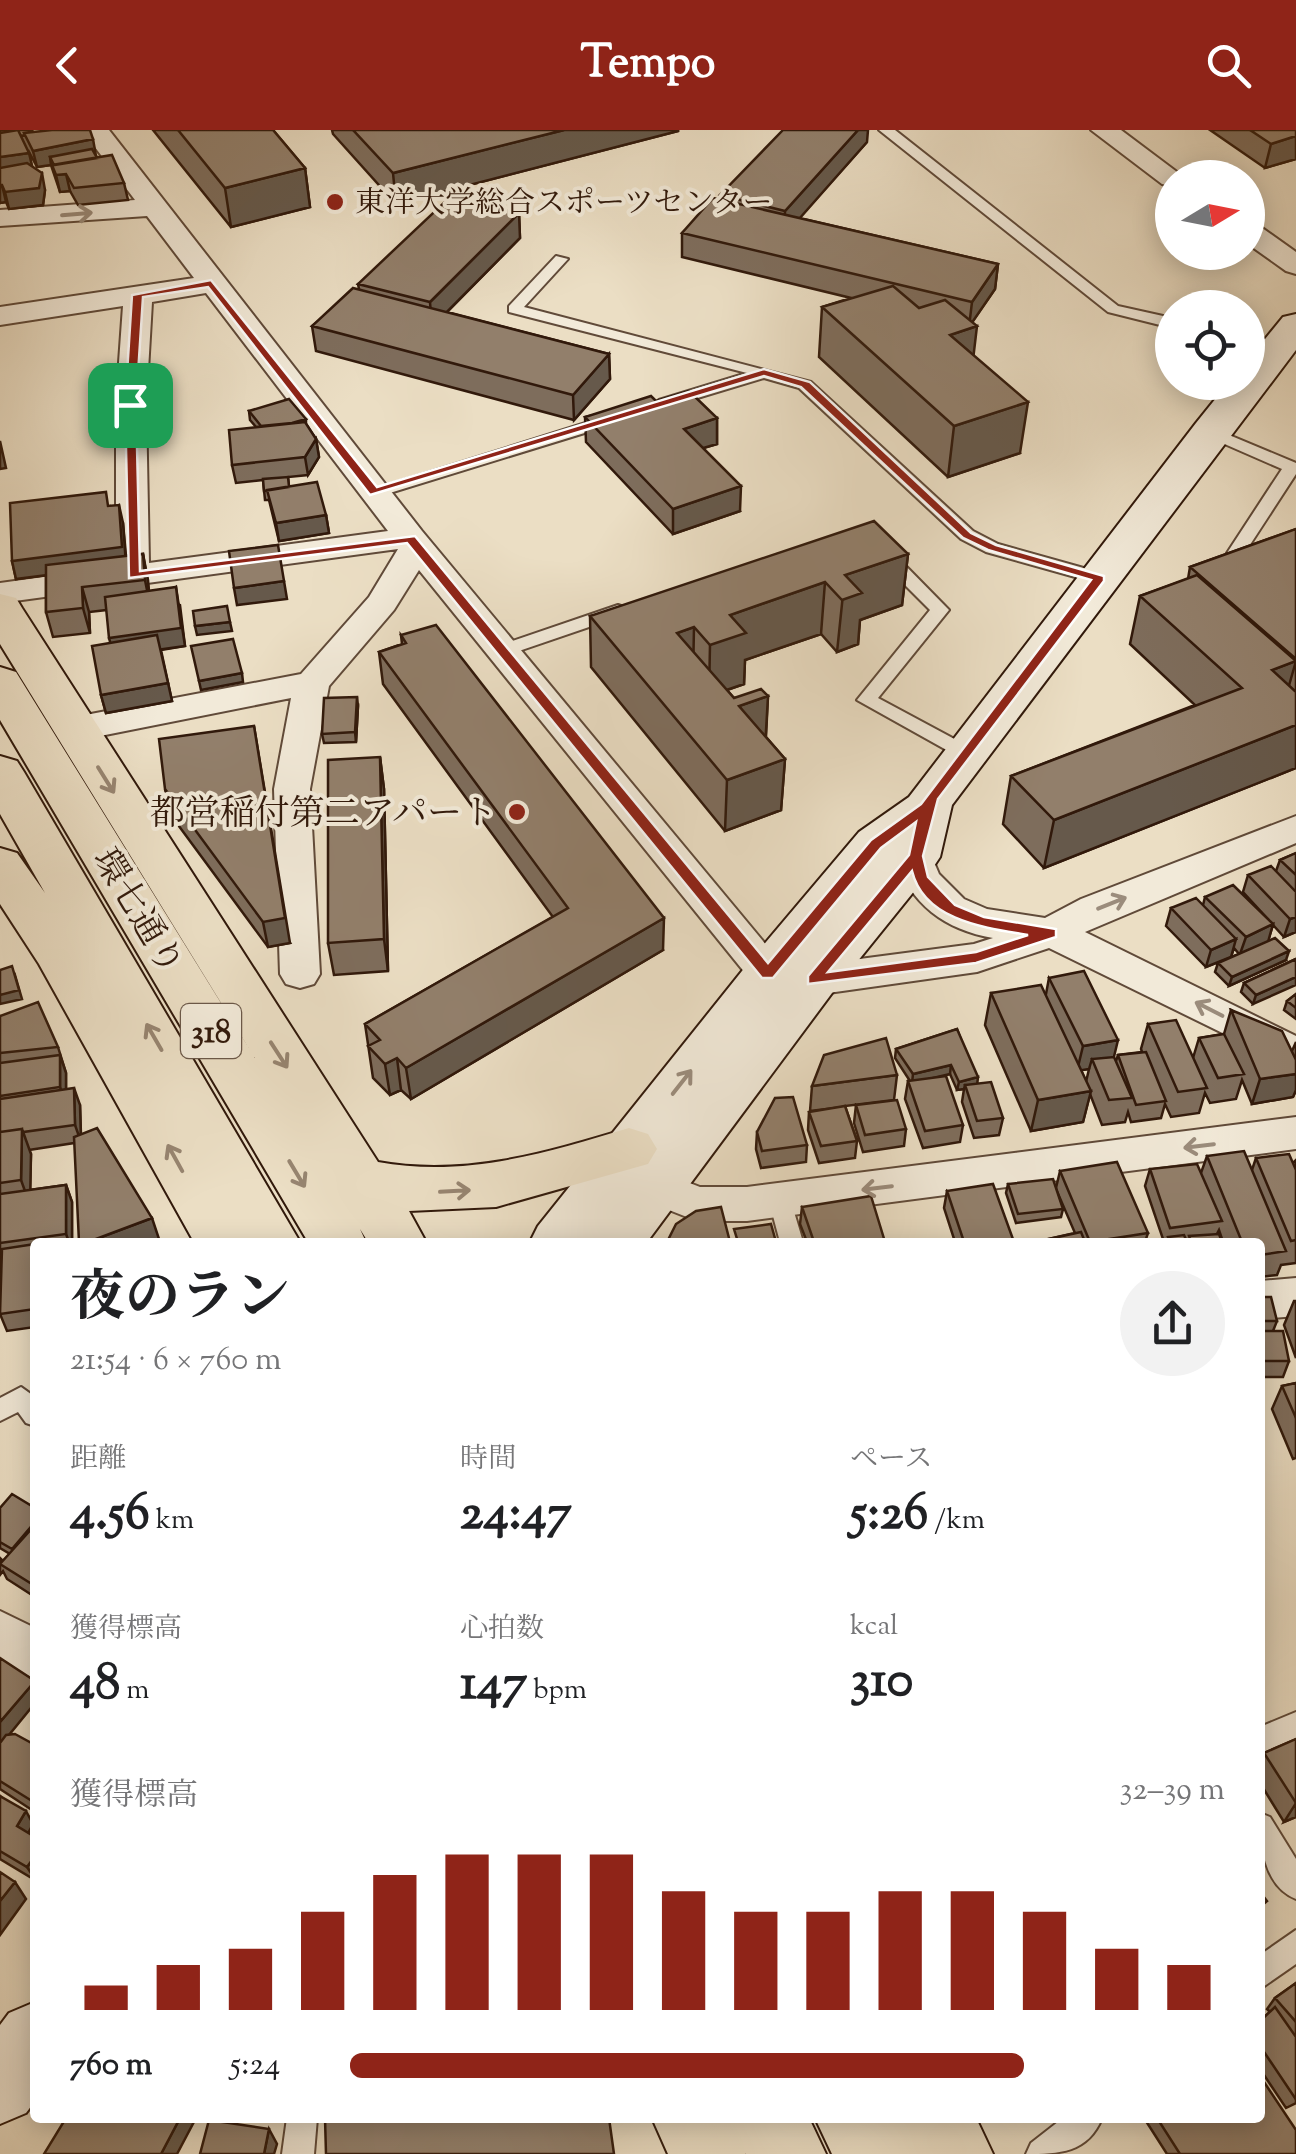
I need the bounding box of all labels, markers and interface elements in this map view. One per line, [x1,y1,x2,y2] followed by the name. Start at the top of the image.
[580,33,716,98] text: Tempo
[40,38,95,93] icon: back
[1201,38,1256,93] icon: search
[1155,160,1265,270] north arrow
[1155,160,1265,400] map controls
[355,183,773,226] place label: 東洋大学総合スポーツセンター
[324,191,346,213] marker: 東洋大学総合スポーツセンター
[60,205,92,224] one-way arrow
[1155,290,1265,400] button: locate
[88,363,173,448] pin
[103,378,158,433] icon: arrive
[96,765,117,794] one-way arrow
[150,790,497,841] place label: 都営稲付第二アパート
[506,801,528,823] marker: 都営稲付第二アパート
[78,840,194,986] street label: 環七通り
[1096,892,1126,910] one-way arrow
[1195,999,1225,1018] one-way arrow
[181,1004,241,1058] road number: 318
[143,1023,163,1052] one-way arrow
[269,1041,290,1069] one-way arrow
[671,1070,693,1096] one-way arrow
[1184,1137,1216,1156] one-way arrow
[164,1143,184,1173] one-way arrow
[287,1159,307,1188] one-way arrow
[861,1180,894,1198] one-way arrow
[439,1181,471,1200] one-way arrow
[70,1261,290,1340] text: 夜のラン
[1120,1271,1225,1376] button: share
[70,1338,282,1384] text: 21:54 · 6 × 760 m
[70,1440,126,1480] text: 距離
[460,1440,516,1480] text: 時間
[850,1440,933,1480] text: ペース
[70,1480,150,1552] text: 4.56
[460,1480,572,1552] text: 24:47
[850,1480,928,1552] text: 5:26
[150,1501,194,1541] text: km
[928,1501,985,1541] text: /km
[850,1607,898,1647] text: kcal
[70,1610,182,1650] text: 獲得標高
[460,1610,544,1650] text: 心拍数
[850,1647,913,1719] text: 310
[70,1650,120,1722] text: 48
[460,1650,527,1722] text: 147
[120,1671,149,1711] text: m
[527,1671,587,1711] text: bpm
[1120,1768,1225,1814] text: 32–39 m
[70,1774,198,1820] text: 獲得標高
[70,2043,152,2089] text: 760 m
[230,2043,280,2089] text: 5:24

